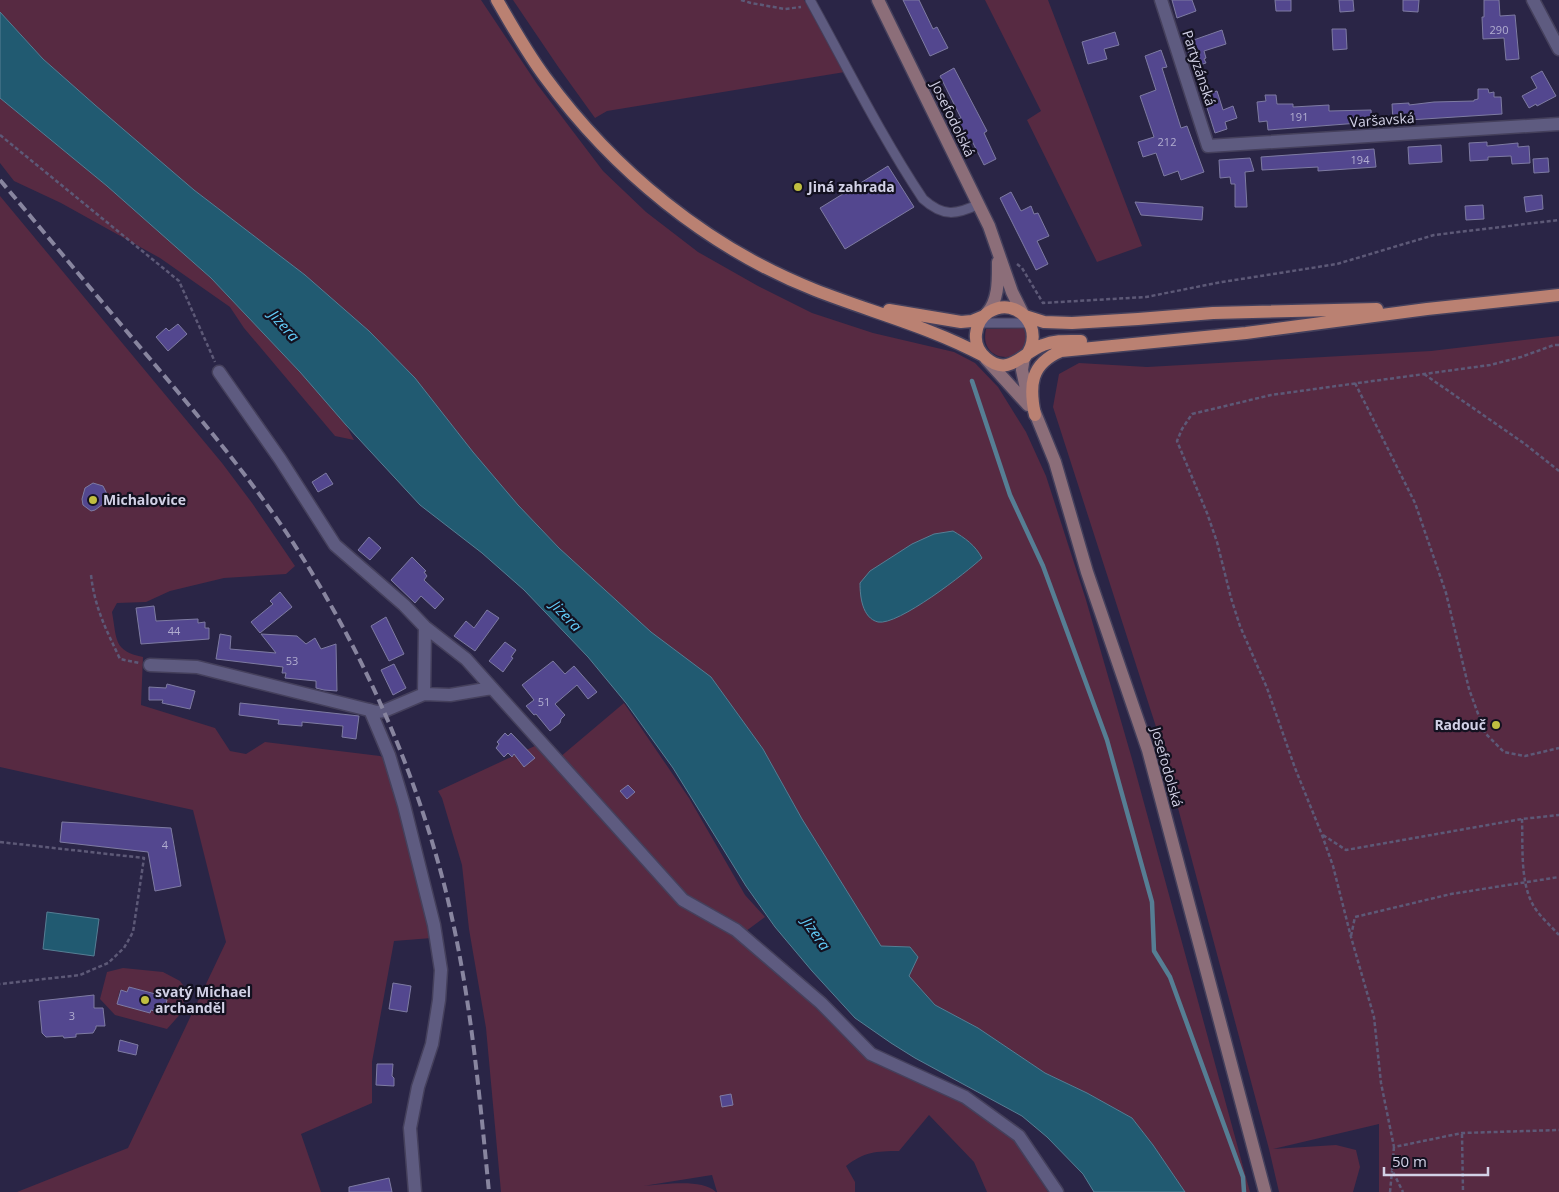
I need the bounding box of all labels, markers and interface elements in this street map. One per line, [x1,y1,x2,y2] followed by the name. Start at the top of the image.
[1490,22,1508,37] house number: 290
[1178,27,1221,108] street label: Partyzánská
[926,76,980,160] street label: Josefodolská
[1349,108,1415,131] street label: Varšavská
[1290,109,1308,124] house number: 191
[1158,134,1176,149] house number: 212
[1351,152,1370,167] house number: 194
[806,177,895,196] place label: Jiná zahrada
[792,181,804,193] marker: Jiná zahrada
[263,303,305,346] water label: Jizera
[103,490,186,509] place label: Michalovice
[87,494,99,506] marker: Michalovice
[545,593,587,636] water label: Jizera
[168,623,181,638] house number: 44
[286,653,298,668] house number: 53
[538,694,550,709] house number: 51
[1434,715,1487,734] place label: Radouč
[1490,719,1502,731] marker: Radouč
[1146,723,1188,809] street label: Josefodolská
[162,837,169,852] house number: 4
[796,910,836,954] water label: Jizera
[155,982,251,1017] place label: svatý Michael archanděl
[139,994,151,1006] marker: svatý Michael archanděl
[69,1008,75,1023] house number: 3
[1384,1144,1488,1176] scale bar
[1392,1151,1427,1171] text: 50 m

